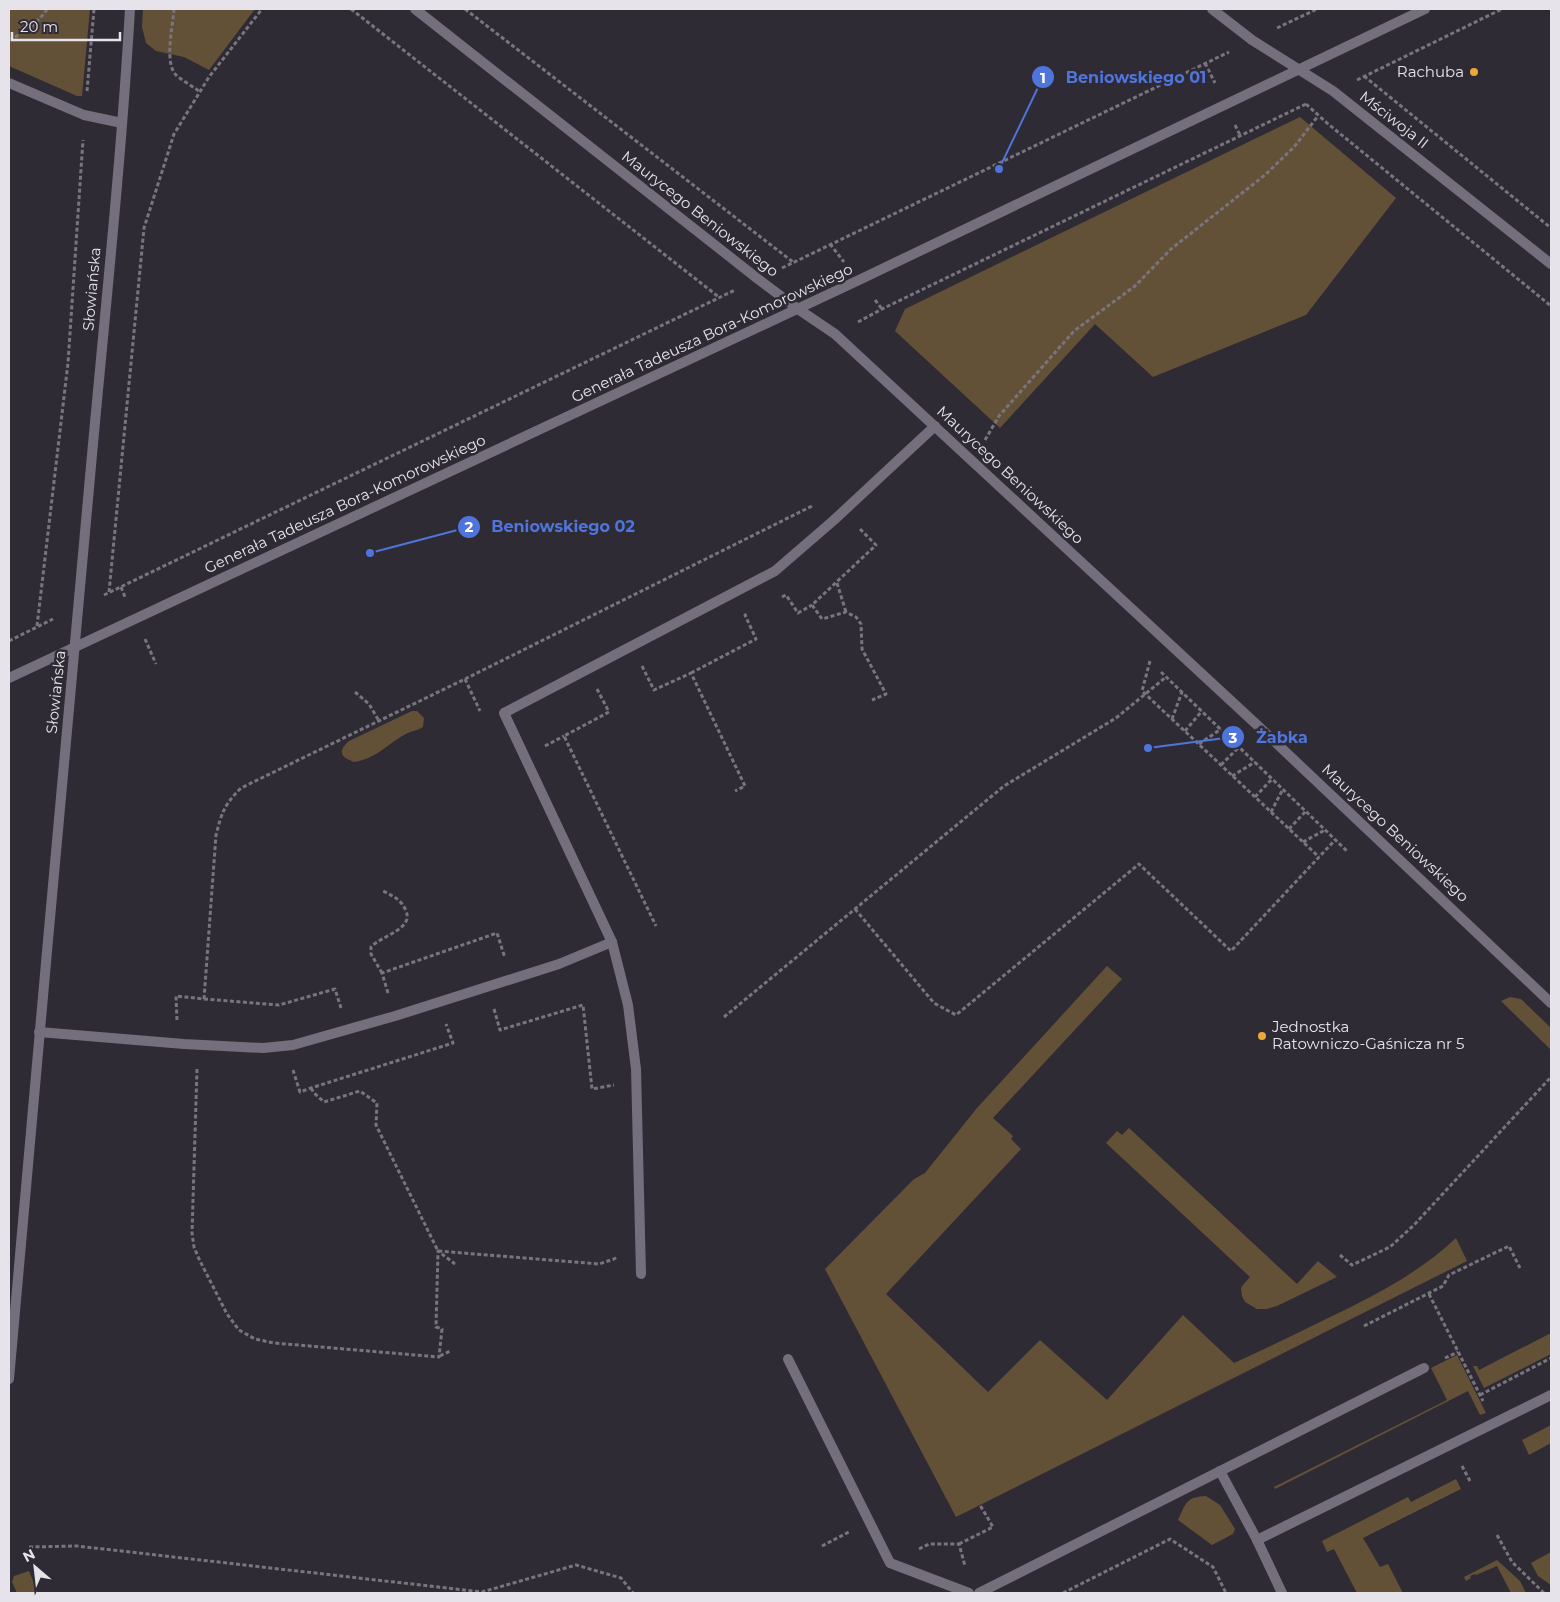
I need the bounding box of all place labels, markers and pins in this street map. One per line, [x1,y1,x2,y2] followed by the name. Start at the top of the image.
[1031,62,1216,93] callout: Beniowskiego 01
[1397,62,1464,81] place label: Rachuba
[1468,66,1480,78] marker: Rachuba
[456,511,645,542] callout: Beniowskiego 02
[1221,722,1318,753] callout: Żabka
[1271,1017,1465,1053] place label: Jednostka Ratowniczo-Gaśnicza nr 5
[1256,1030,1268,1042] marker: Jednostka Ratowniczo-Gaśnicza nr 5

